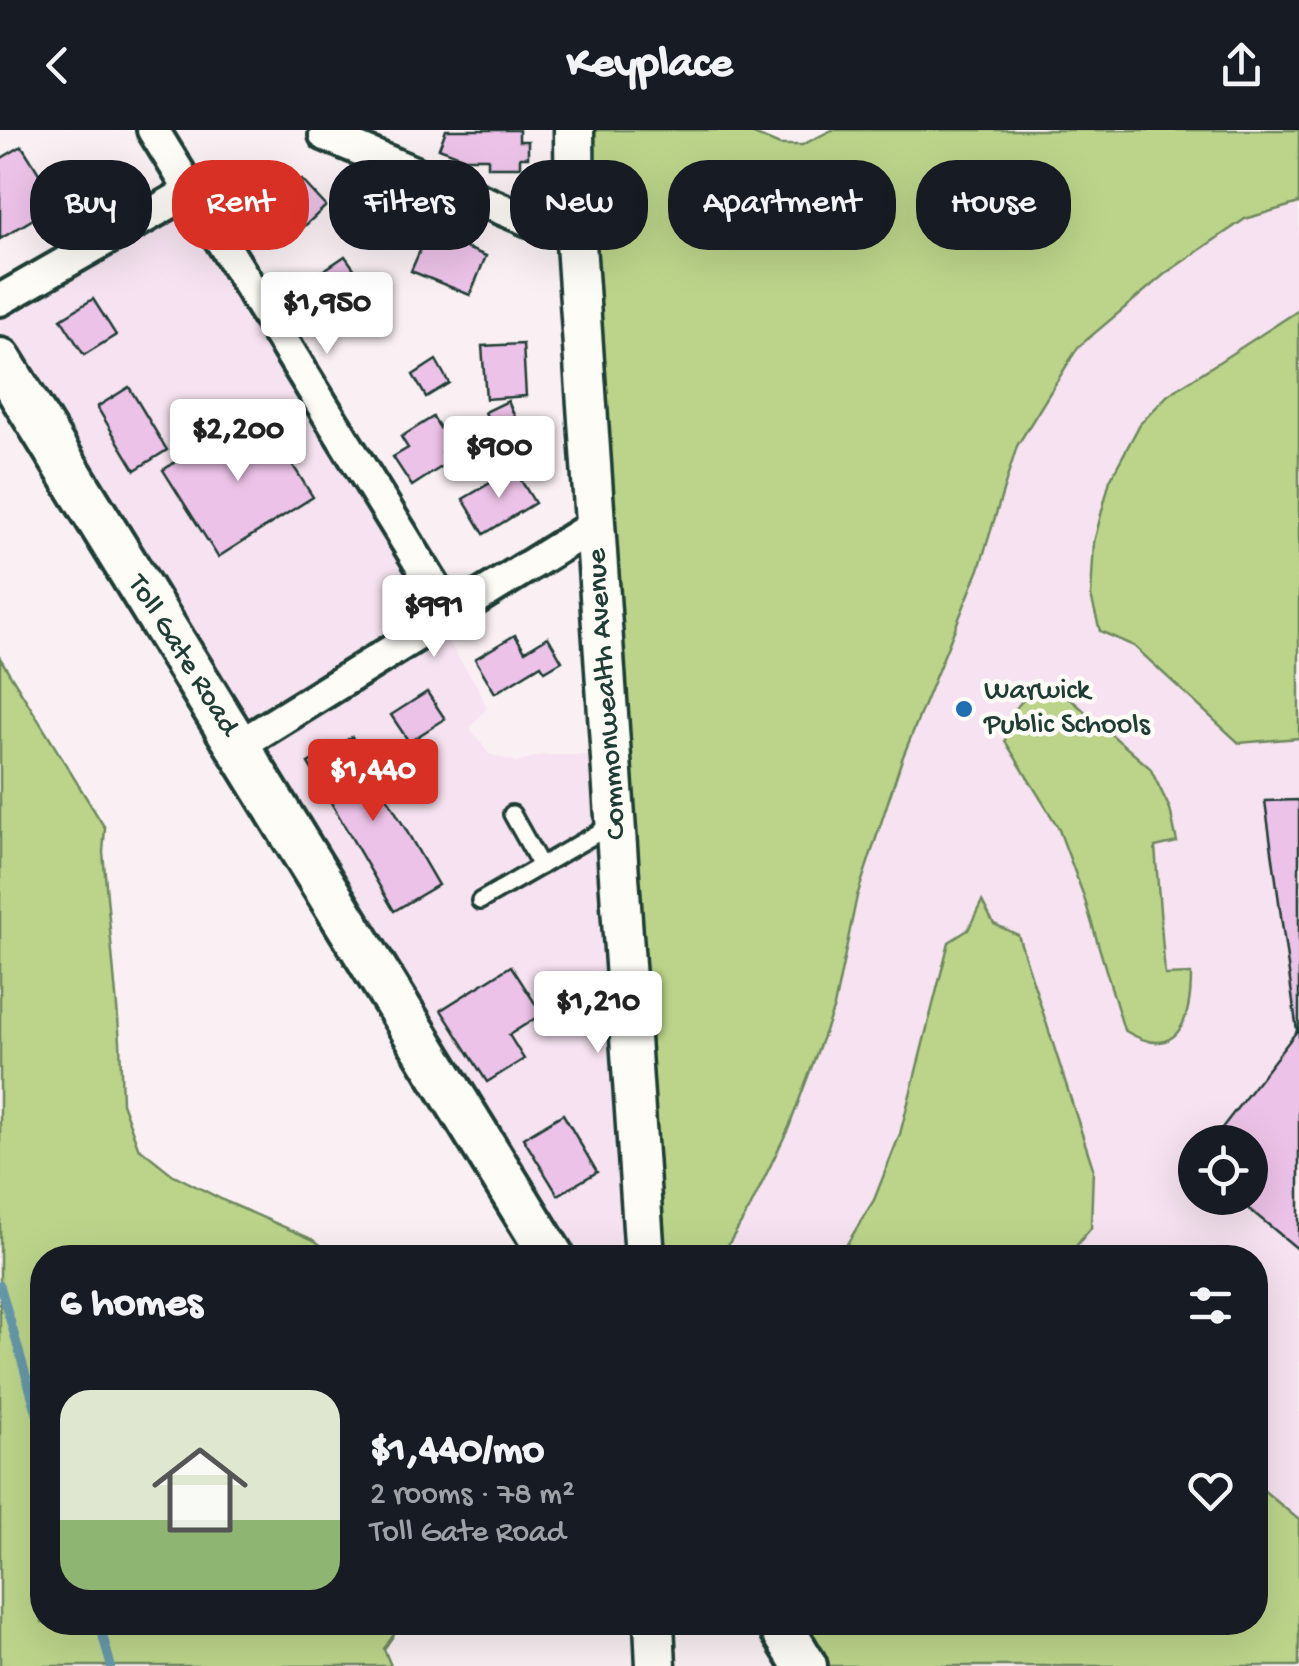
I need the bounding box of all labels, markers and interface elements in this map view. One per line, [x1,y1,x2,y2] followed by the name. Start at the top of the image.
[30,38,85,93] icon: back
[1214,38,1269,93] icon: share
[567,39,732,92] text: Keyplace
[30,160,152,250] chip: Buy
[172,160,309,250] chip: Rent
[329,160,490,250] chip: Filters
[510,160,648,250] chip: New
[668,160,896,250] chip: Apartment
[916,160,1071,250] chip: House
[246,272,408,357] pin: $1,950
[283,285,371,323] text: $1,950
[157,399,319,484] pin: $2,200
[192,412,284,450] text: $2,200
[440,416,558,501] pin: $900
[466,429,532,467] text: $900
[580,547,636,841] street label: Commonwealth Avenue
[118,567,247,745] street label: Toll Gate Road
[375,575,493,660] pin: $991
[404,588,464,626] text: $991
[983,675,1151,744] place label: Warwick Public Schools
[953,698,975,720] marker: Warwick Public Schools
[292,739,454,824] pin: $1,440
[330,752,416,790] text: $1,440
[517,971,679,1056] pin: $1,210
[556,984,640,1022] text: $1,210
[1178,1125,1268,1215] map controls
[1178,1125,1268,1215] button: locate
[1183,1278,1238,1333] icon: filters
[60,1281,203,1330] text: 6 homes
[370,1428,544,1477] text: $1,440/mo
[140,1430,260,1550] icon: home
[1183,1463,1238,1518] icon: heart
[370,1477,575,1515] text: 2 rooms · 78 m²
[370,1515,566,1553] text: Toll Gate Road

